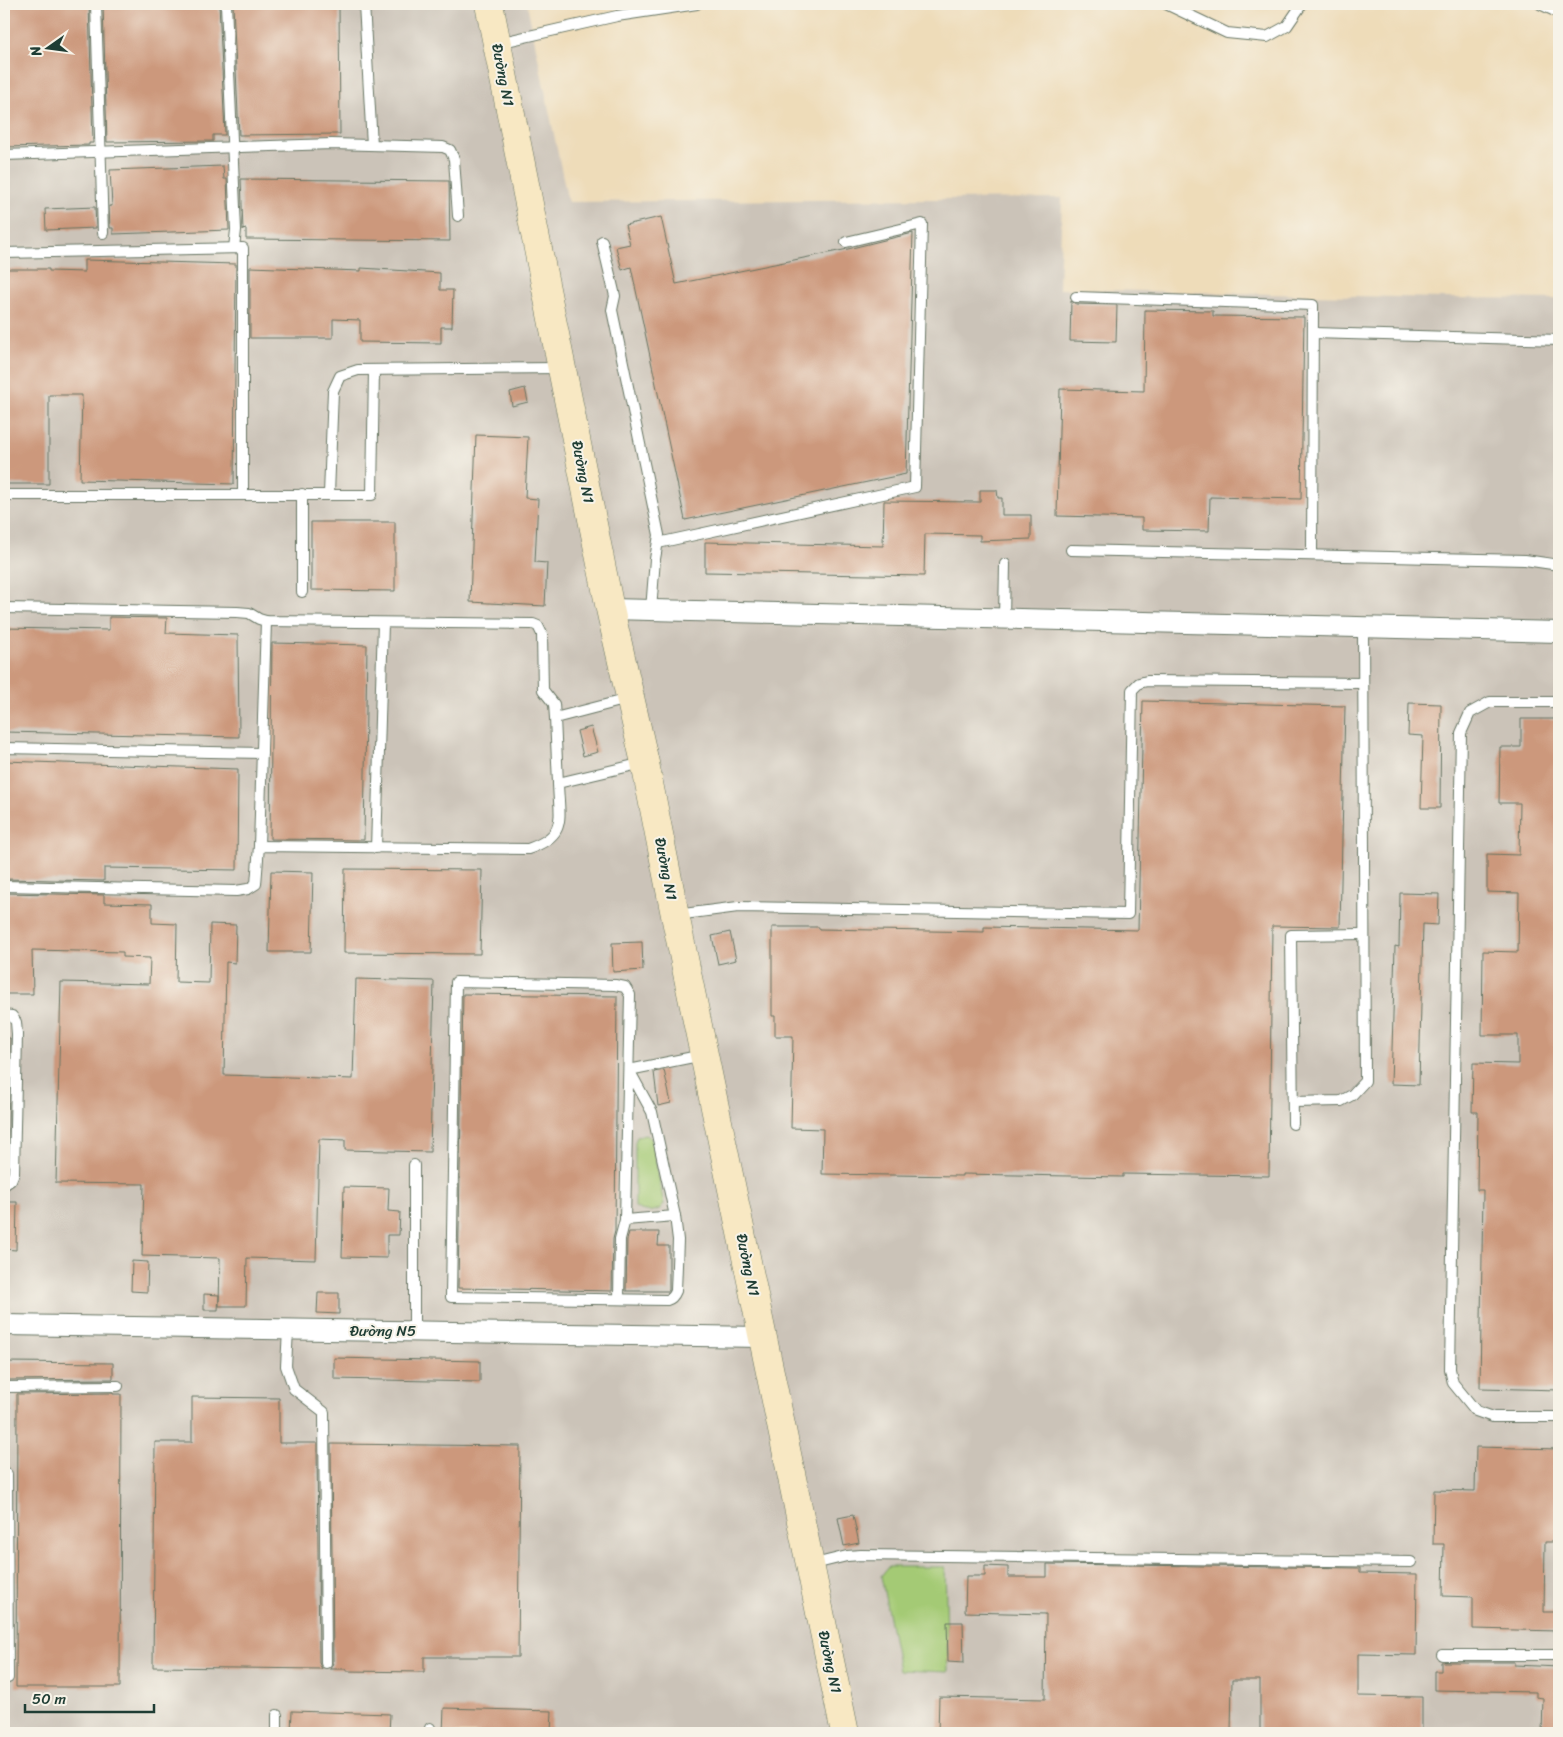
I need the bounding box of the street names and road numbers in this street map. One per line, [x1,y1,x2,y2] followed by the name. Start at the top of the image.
[484,41,522,109] street label: Đường N1
[564,438,602,506] street label: Đường N1
[647,835,685,903] street label: Đường N1
[729,1231,767,1299] street label: Đường N1
[350,1318,416,1344] street label: Đường N5
[811,1628,849,1696] street label: Đường N1

